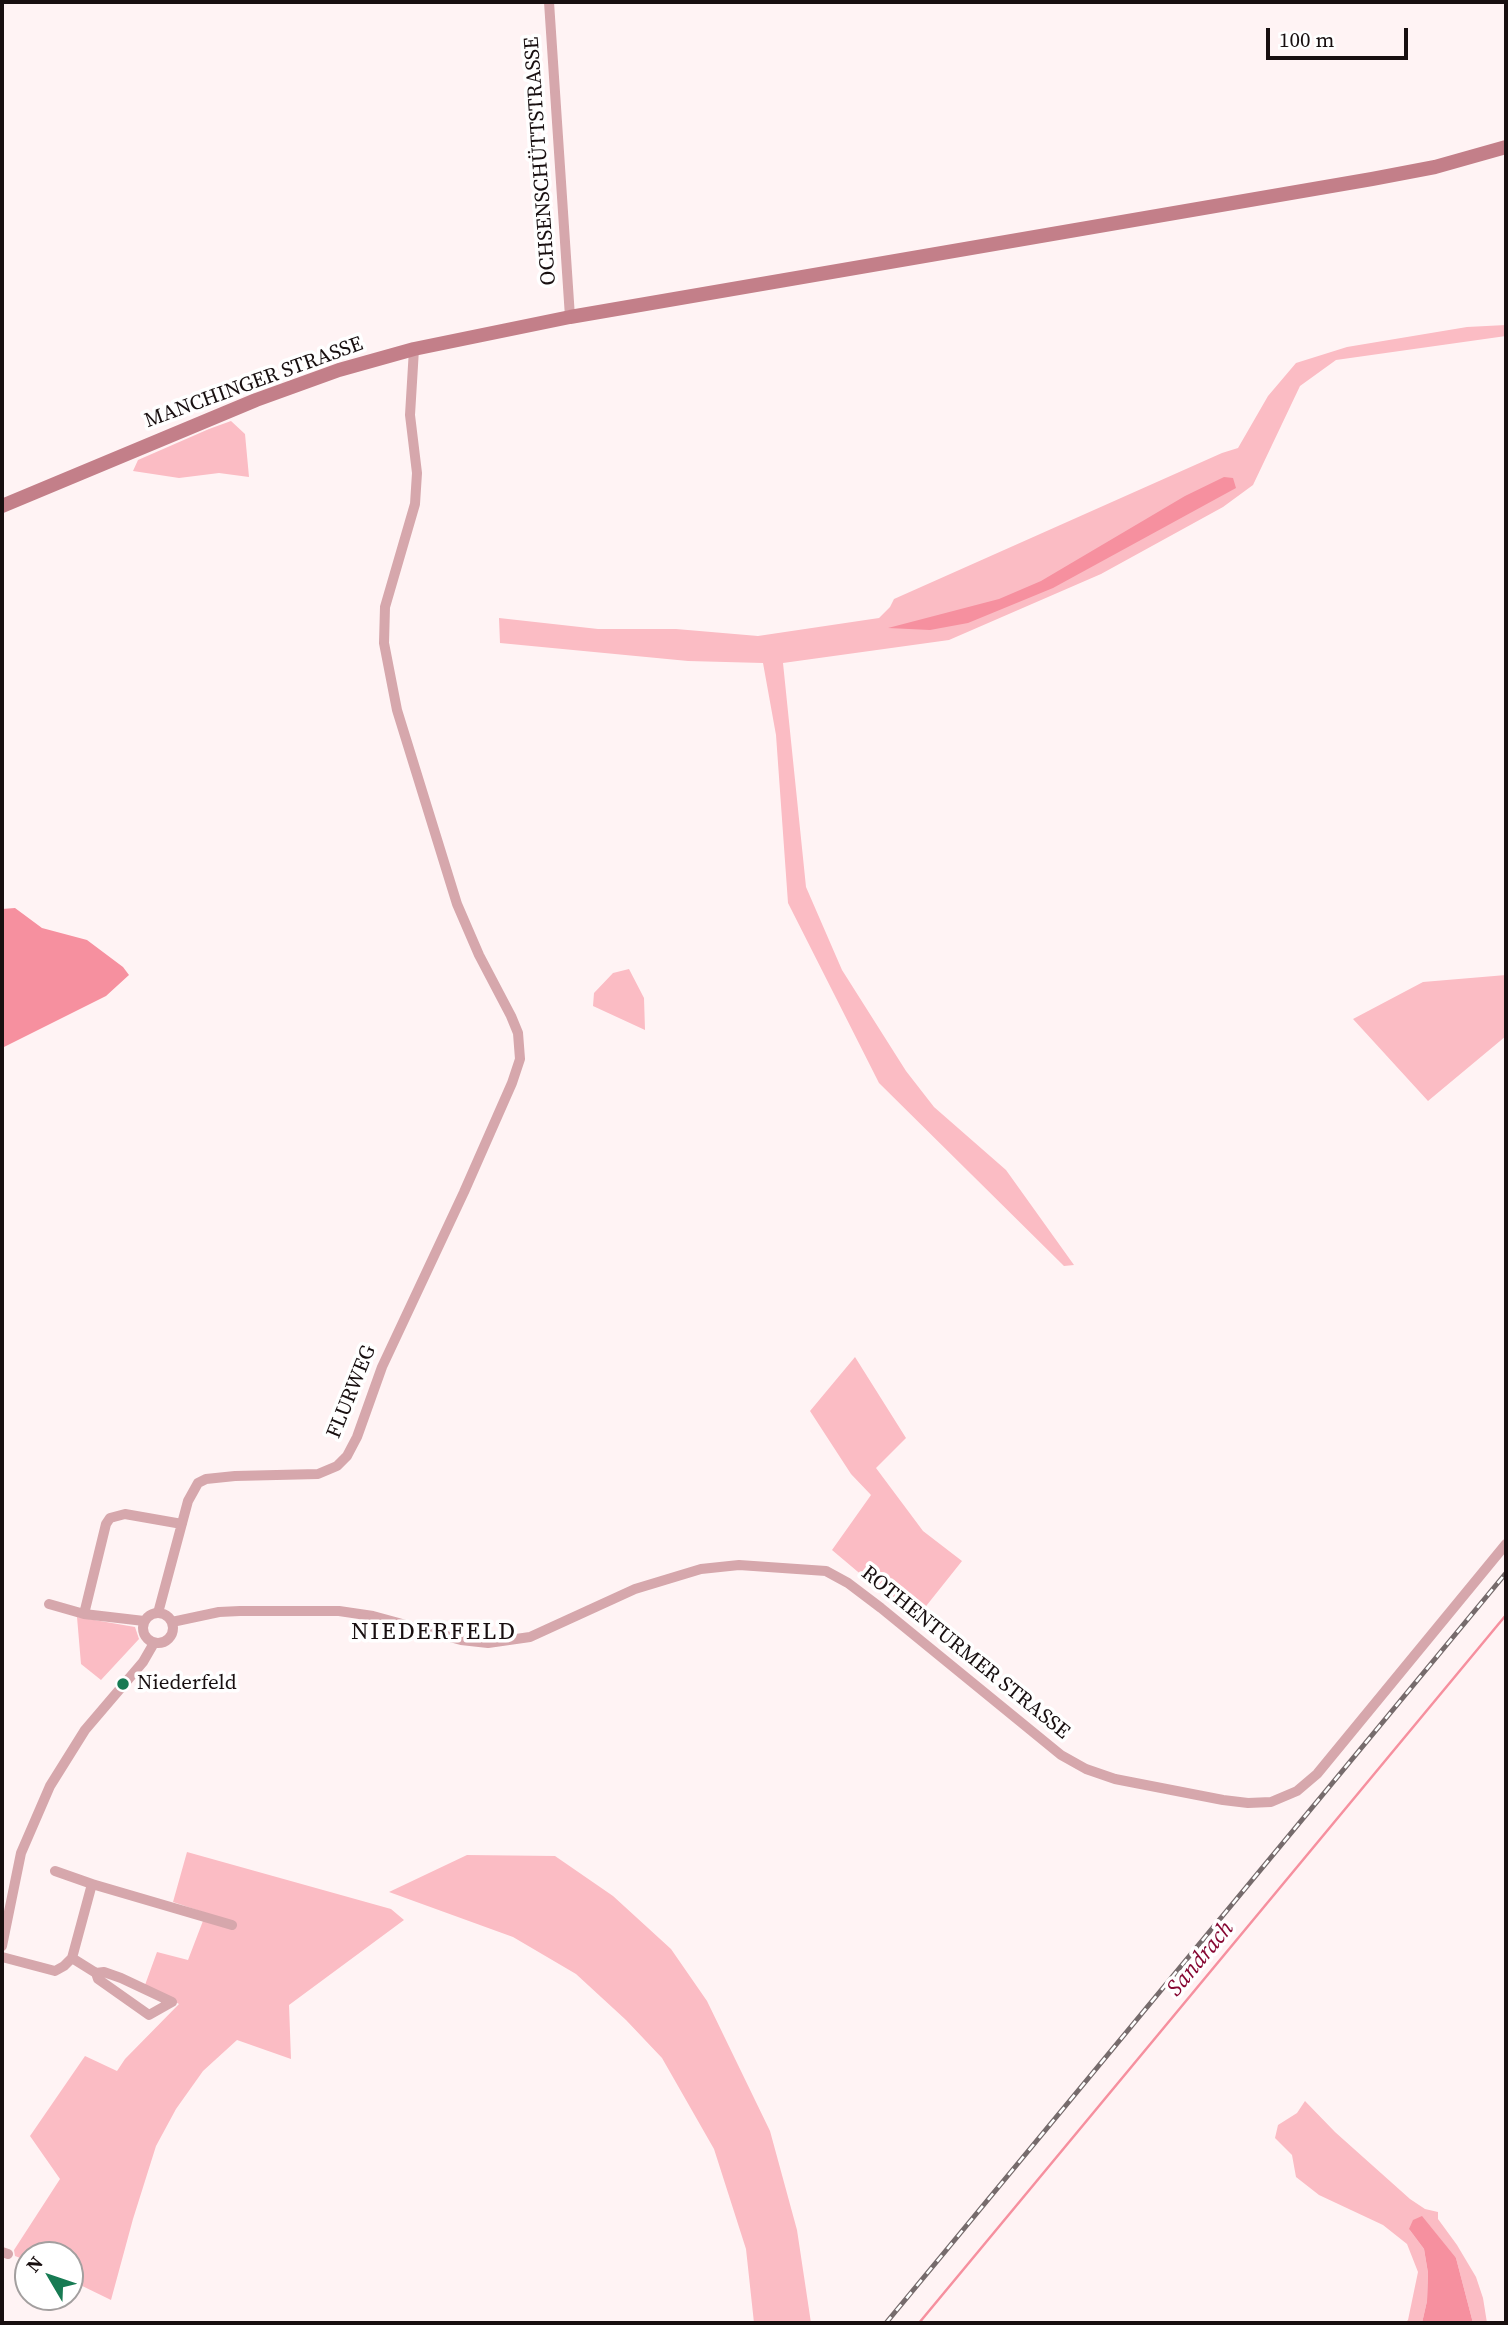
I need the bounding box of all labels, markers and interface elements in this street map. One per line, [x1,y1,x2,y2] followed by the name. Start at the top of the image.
[1270,14,1412,58] scale bar
[1279,25,1334,54] text: 100 m
[520,36,562,286] street label: OCHSENSCHÜTTSTRASSE
[141,332,367,434] street label: MANCHINGER STRASSE
[322,1342,382,1442] street label: FLURWEG
[856,1561,1074,1745] street label: ROTHENTURMER STRASSE
[352,1619,516,1647] district label: NIEDERFELD
[137,1671,237,1697] place label: Niederfeld
[115,1676,131,1692] marker: Niederfeld
[1162,1916,1240,2002] water label: Sandrach
[14,2241,84,2311] north arrow
[20,2250,49,2278] text: N

